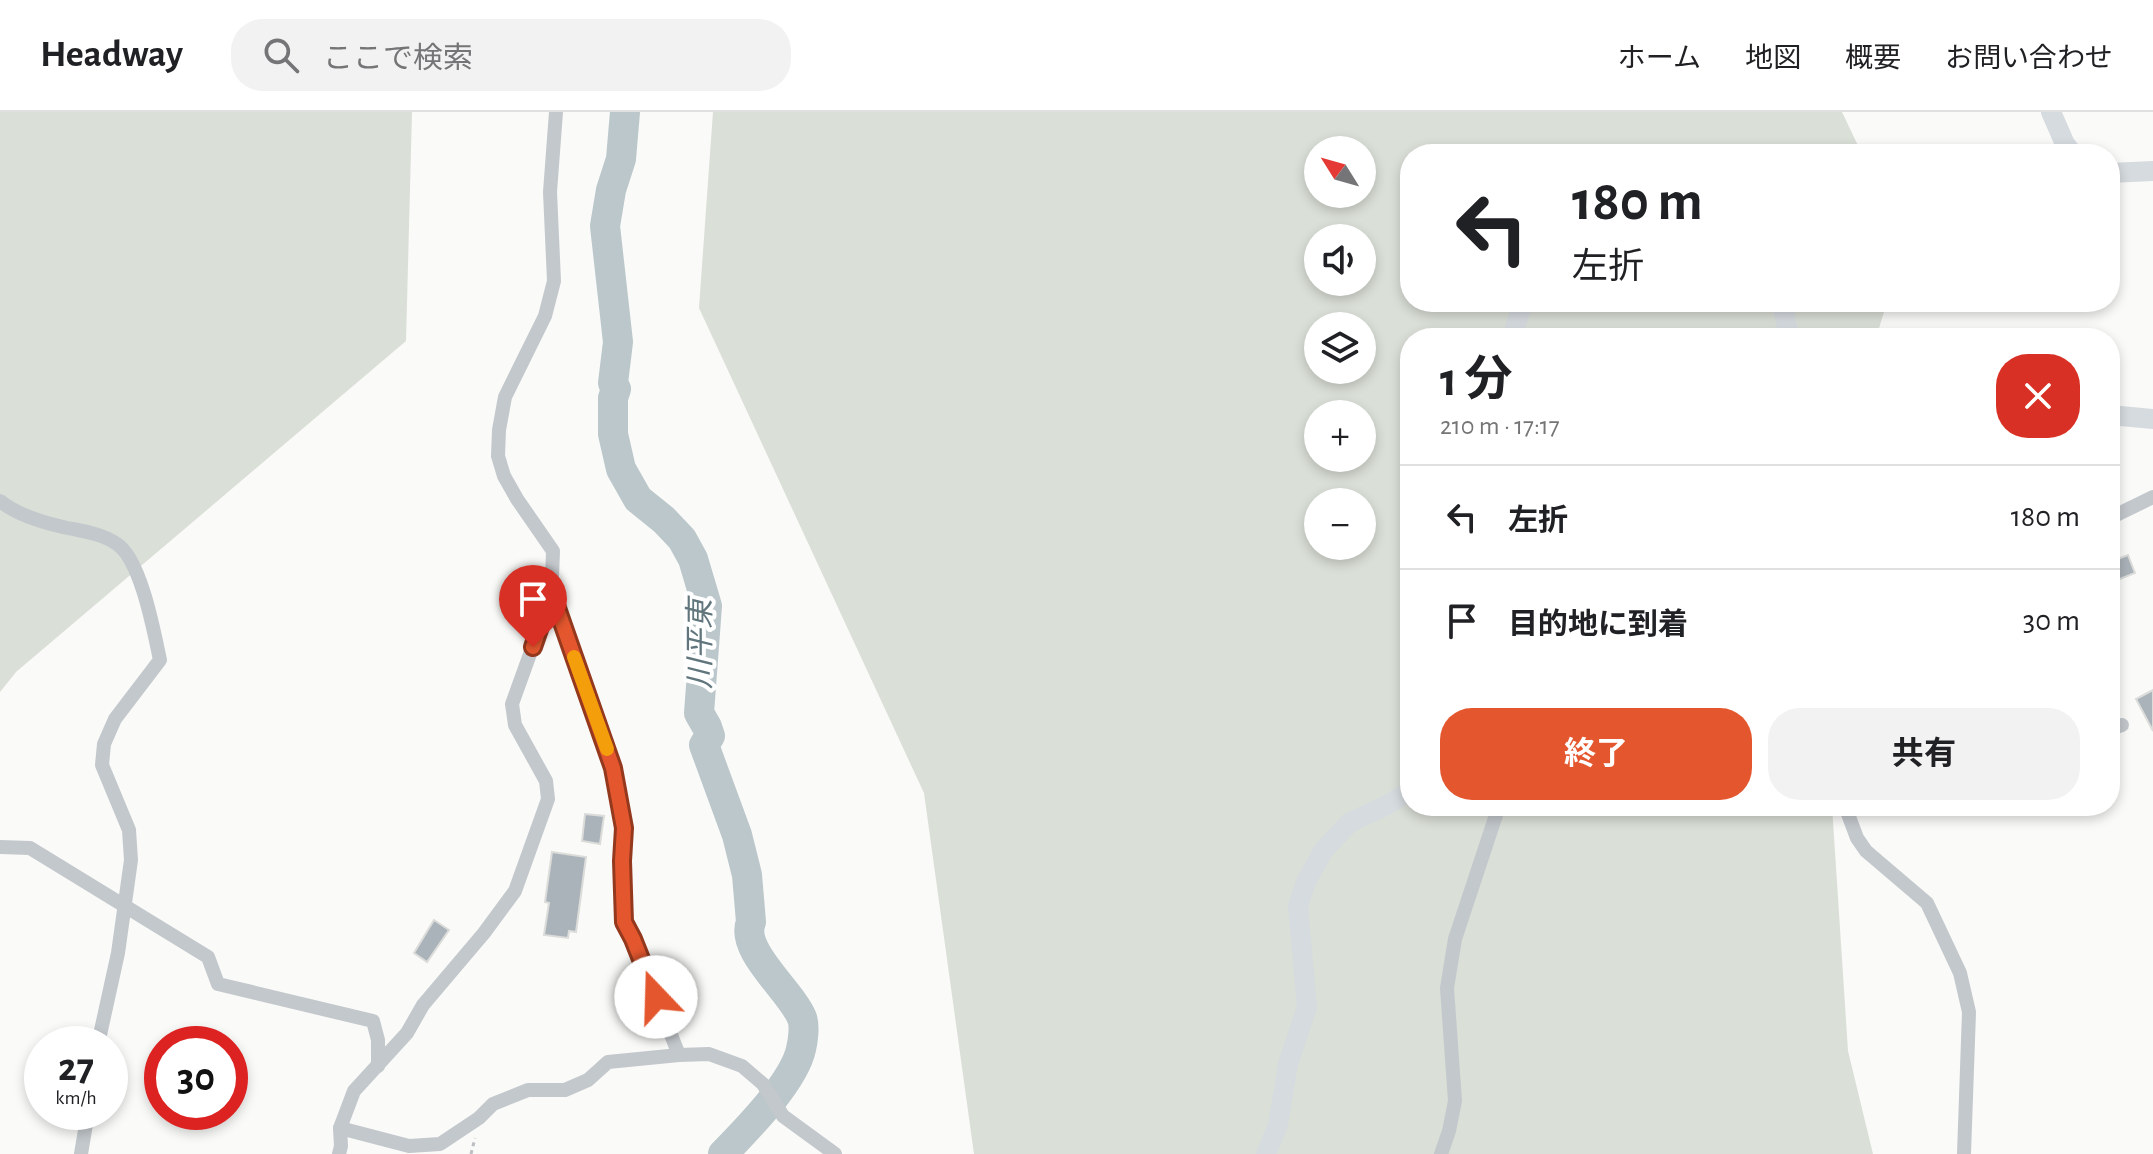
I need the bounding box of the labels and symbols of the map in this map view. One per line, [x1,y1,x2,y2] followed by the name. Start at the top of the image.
[1304,136,1376,208] north arrow
[499,565,567,647] pin
[684,595,716,689] water label: 川平東
[614,955,698,1039] position arrow
[144,1026,248,1130] speed limit sign: 30

